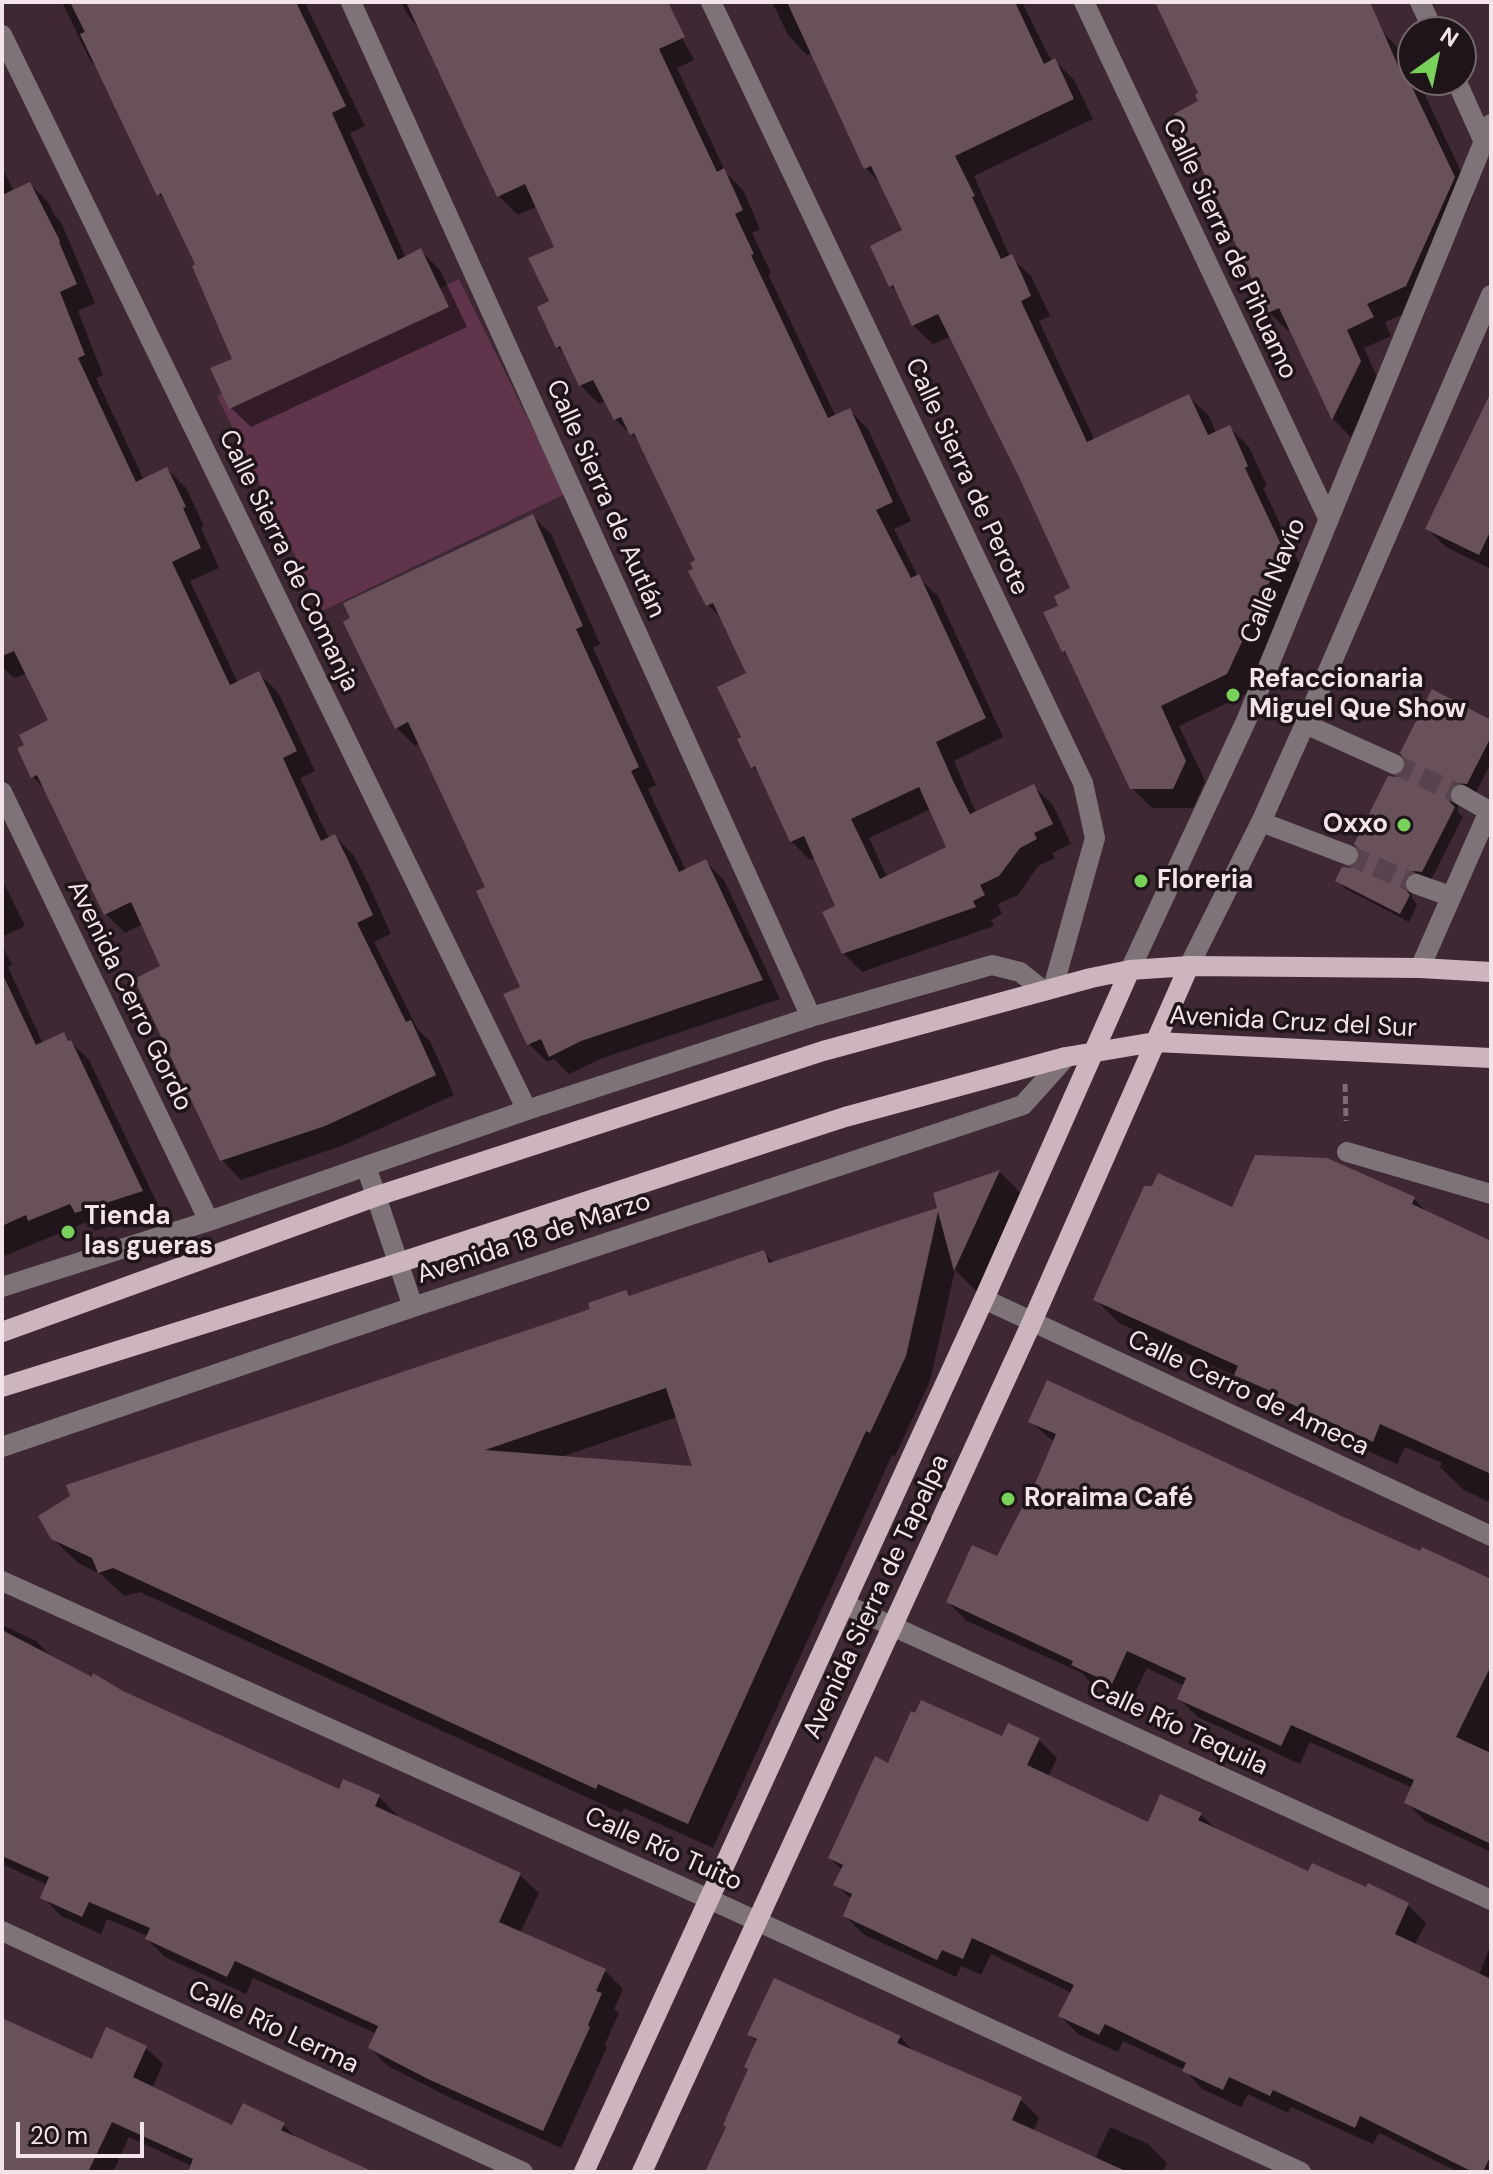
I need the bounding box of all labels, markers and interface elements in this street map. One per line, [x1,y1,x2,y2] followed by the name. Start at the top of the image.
[1397,16,1477,96] north arrow
[1435,21,1464,54] text: N
[1155,114,1303,384] street label: Calle Sierra de Pihuamo
[897,353,1035,601] street label: Calle Sierra de Perote
[538,375,672,623] street label: Calle Sierra de Autlán
[211,425,365,697] street label: Calle Sierra de Comanja
[1235,514,1313,648] street label: Calle Navío
[1249,664,1466,726] place label: Refaccionaria Miguel Que Show
[1224,686,1242,704] marker: Refaccionaria Miguel Que Show
[1323,809,1388,841] place label: Oxxo
[1395,816,1413,834] marker: Oxxo
[1157,865,1253,897] place label: Floreria
[1132,872,1150,890] marker: Floreria
[60,876,198,1116] street label: Avenida Cerro Gordo
[1169,1001,1417,1045] street label: Avenida Cruz del Sur
[413,1186,655,1292] street label: Avenida 18 de Marzo
[84,1201,213,1262] place label: Tienda las gueras
[59,1223,77,1241] marker: Tienda las gueras
[1122,1324,1374,1464] street label: Calle Cerro de Ameca
[797,1450,957,1744] street label: Avenida Sierra de Tapalpa
[1024,1483,1193,1515] place label: Roraima Café
[999,1490,1017,1508] marker: Roraima Café
[1083,1673,1273,1783] street label: Calle Río Tequila
[579,1801,747,1899] street label: Calle Río Tuito
[183,1975,363,2081] street label: Calle Río Lerma
[20,2106,148,2156] scale bar
[30,2120,88,2151] text: 20 m

